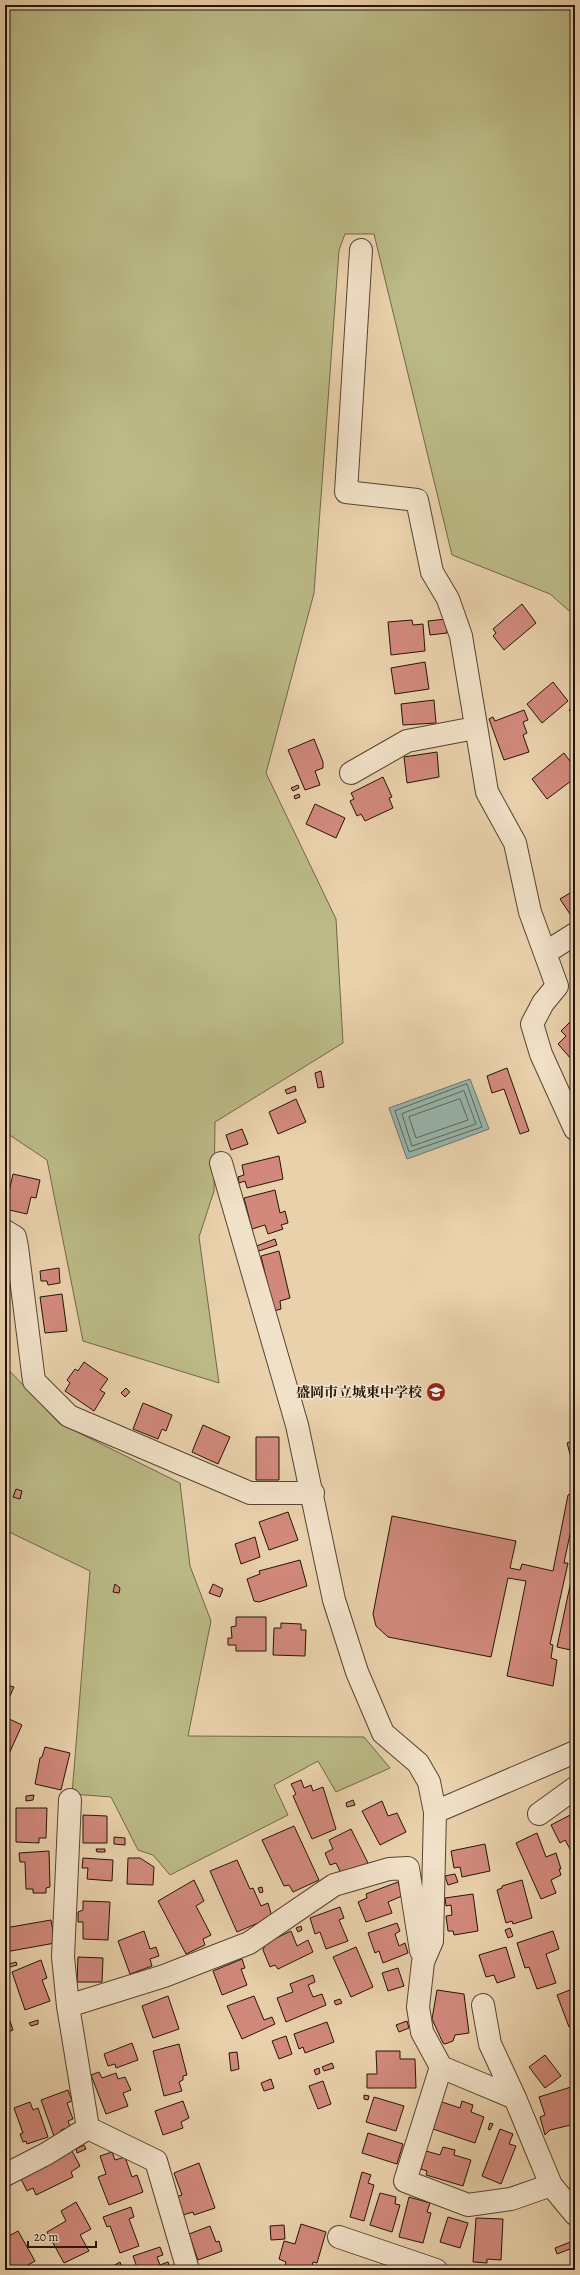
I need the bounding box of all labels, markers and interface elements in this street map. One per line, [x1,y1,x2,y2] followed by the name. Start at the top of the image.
[425,1381,447,1403] school or university icon: 盛岡市立城東中学校
[296,1383,422,1402] place label: 盛岡市立城東中学校
[28,2223,96,2249] scale bar
[34,2229,58,2245] text: 20 m

